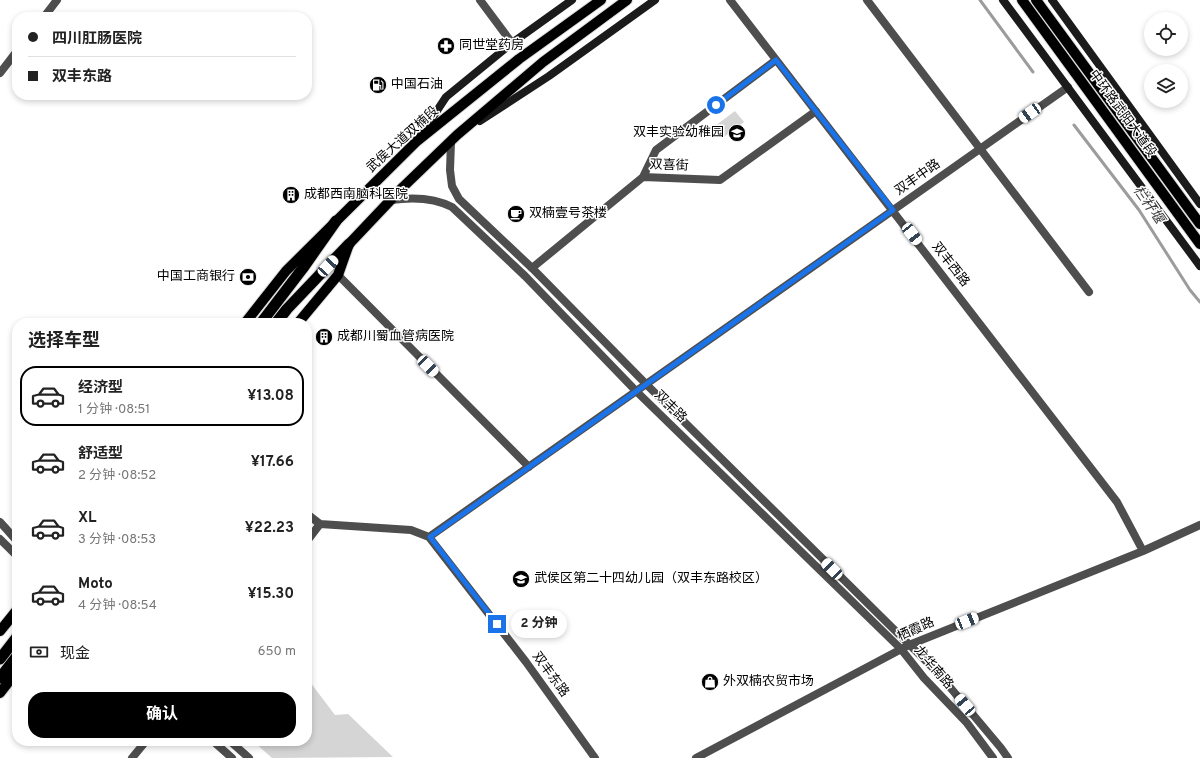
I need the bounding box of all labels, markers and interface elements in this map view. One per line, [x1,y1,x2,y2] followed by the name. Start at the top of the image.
[1144,12,1188,108] map controls
[1144,12,1188,56] button: locate
[52,30,142,49] text: 四川肛肠医院
[436,36,456,56] pharmacy icon: 同世堂药房
[459,37,524,54] place label: 同世堂药房
[1144,64,1188,108] button: layers
[1085,67,1159,161] street label: 中环路武阳大道段
[52,68,112,87] text: 双丰东路
[368,75,388,95] fuel station icon: 中国石油
[391,77,443,93] place label: 中国石油
[707,96,725,114] route start
[1017,101,1043,125] car
[363,103,442,176] street label: 武侯大道双楠段
[727,123,747,143] school or university icon: 双丰实验幼稚园
[633,125,724,141] place label: 双丰实验幼稚园
[649,157,689,175] street label: 双喜街
[892,157,944,199] street label: 双丰中路
[1129,183,1168,229] water label: 栏杆堰
[281,185,301,205] building icon: 成都西南脑科医院
[304,187,408,203] place label: 成都西南脑科医院
[506,204,526,224] cafe icon: 双楠壹号茶楼
[529,205,607,222] place label: 双楠壹号茶楼
[900,221,924,247] car
[928,240,972,290] street label: 双丰西路
[315,253,341,279] car
[238,267,258,287] bank icon: 中国工商银行
[157,268,235,285] place label: 中国工商银行
[314,327,334,347] building icon: 成都川蜀血管病医院
[337,328,454,345] place label: 成都川蜀血管病医院
[28,330,100,353] text: 选择车型
[415,353,441,379] car
[30,378,66,414] icon: car
[78,379,123,398] text: 经济型
[247,387,294,406] text: ¥13.08
[650,388,690,426] street label: 双丰路
[78,402,150,418] text: 1 分钟 · 08:51
[30,444,66,480] icon: car
[78,445,123,464] text: 舒适型
[251,453,294,472] text: ¥17.66
[78,468,156,484] text: 2 分钟 · 08:52
[78,509,96,528] text: XL
[30,510,66,546] icon: car
[245,519,294,538] text: ¥22.23
[78,532,156,548] text: 3 分钟 · 08:53
[819,556,845,582] car
[511,569,531,589] school or university icon: 武侯区第二十四幼儿园（双丰东路校区）
[534,570,768,587] place label: 武侯区第二十四幼儿园（双丰东路校区）
[78,575,113,594] text: Moto
[30,576,66,612] icon: car
[247,585,294,604] text: ¥15.30
[78,598,157,614] text: 4 分钟 · 08:54
[511,610,567,638] callout: 2 分钟
[954,611,980,631] car
[488,615,506,633] route end
[895,615,937,645] street label: 栖霞路
[520,616,558,632] text: 2 分钟
[28,641,50,663] icon: cash
[910,642,957,693] street label: 龙华南路
[258,644,296,660] text: 650 m
[60,645,90,664] text: 现金
[528,649,572,701] street label: 双丰东路
[700,672,720,692] shop icon: 外双楠农贸市场
[723,673,814,690] place label: 外双楠农贸市场
[28,692,296,738] button: 确认
[953,692,977,718] car

